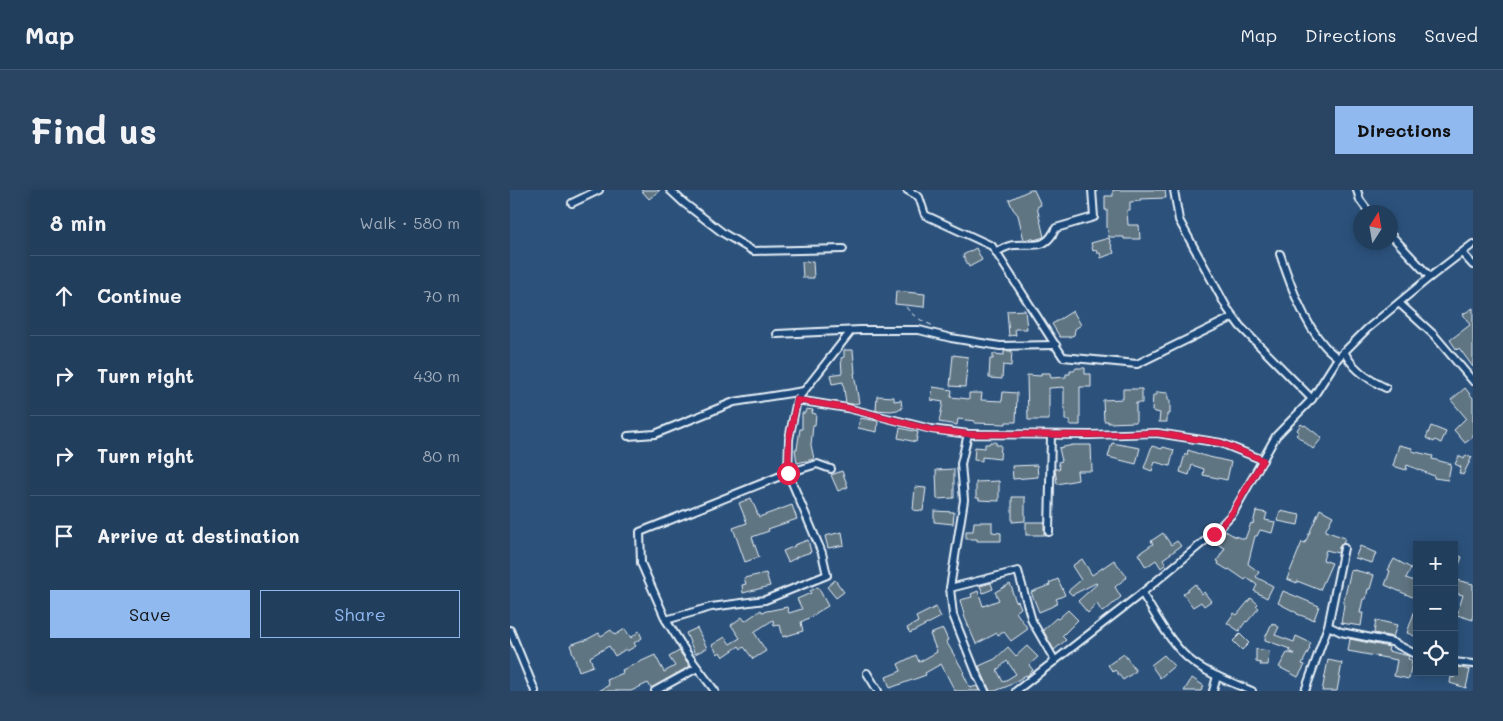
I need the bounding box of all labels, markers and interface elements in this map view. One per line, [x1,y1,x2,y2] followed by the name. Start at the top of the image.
[25,19,74,50] text: Map
[1240,23,1277,47] text: Map
[1305,23,1397,47] text: Directions
[1425,23,1478,47] text: Saved
[1335,106,1473,154] button: Directions
[30,107,157,153] text: Find us
[1353,205,1398,250] north arrow
[50,209,106,236] text: 8 min
[360,212,460,233] text: Walk · 580 m
[50,282,78,310] icon: ahead
[97,283,182,308] text: Continue
[423,285,460,306] text: 70 m
[50,362,78,390] icon: right
[97,363,194,388] text: Turn right
[413,365,460,386] text: 430 m
[50,442,78,470] icon: right
[97,443,194,468] text: Turn right
[423,445,460,466] text: 80 m
[777,462,800,485] route start
[50,522,78,550] icon: arrive
[97,523,300,548] text: Arrive at destination
[1203,523,1226,546] route end
[1413,541,1458,676] map controls
[1413,541,1458,586] button: +
[1413,586,1458,631] button: −
[50,590,250,638] button: Save
[260,590,460,638] button: Share
[1413,631,1458,676] button: locate

